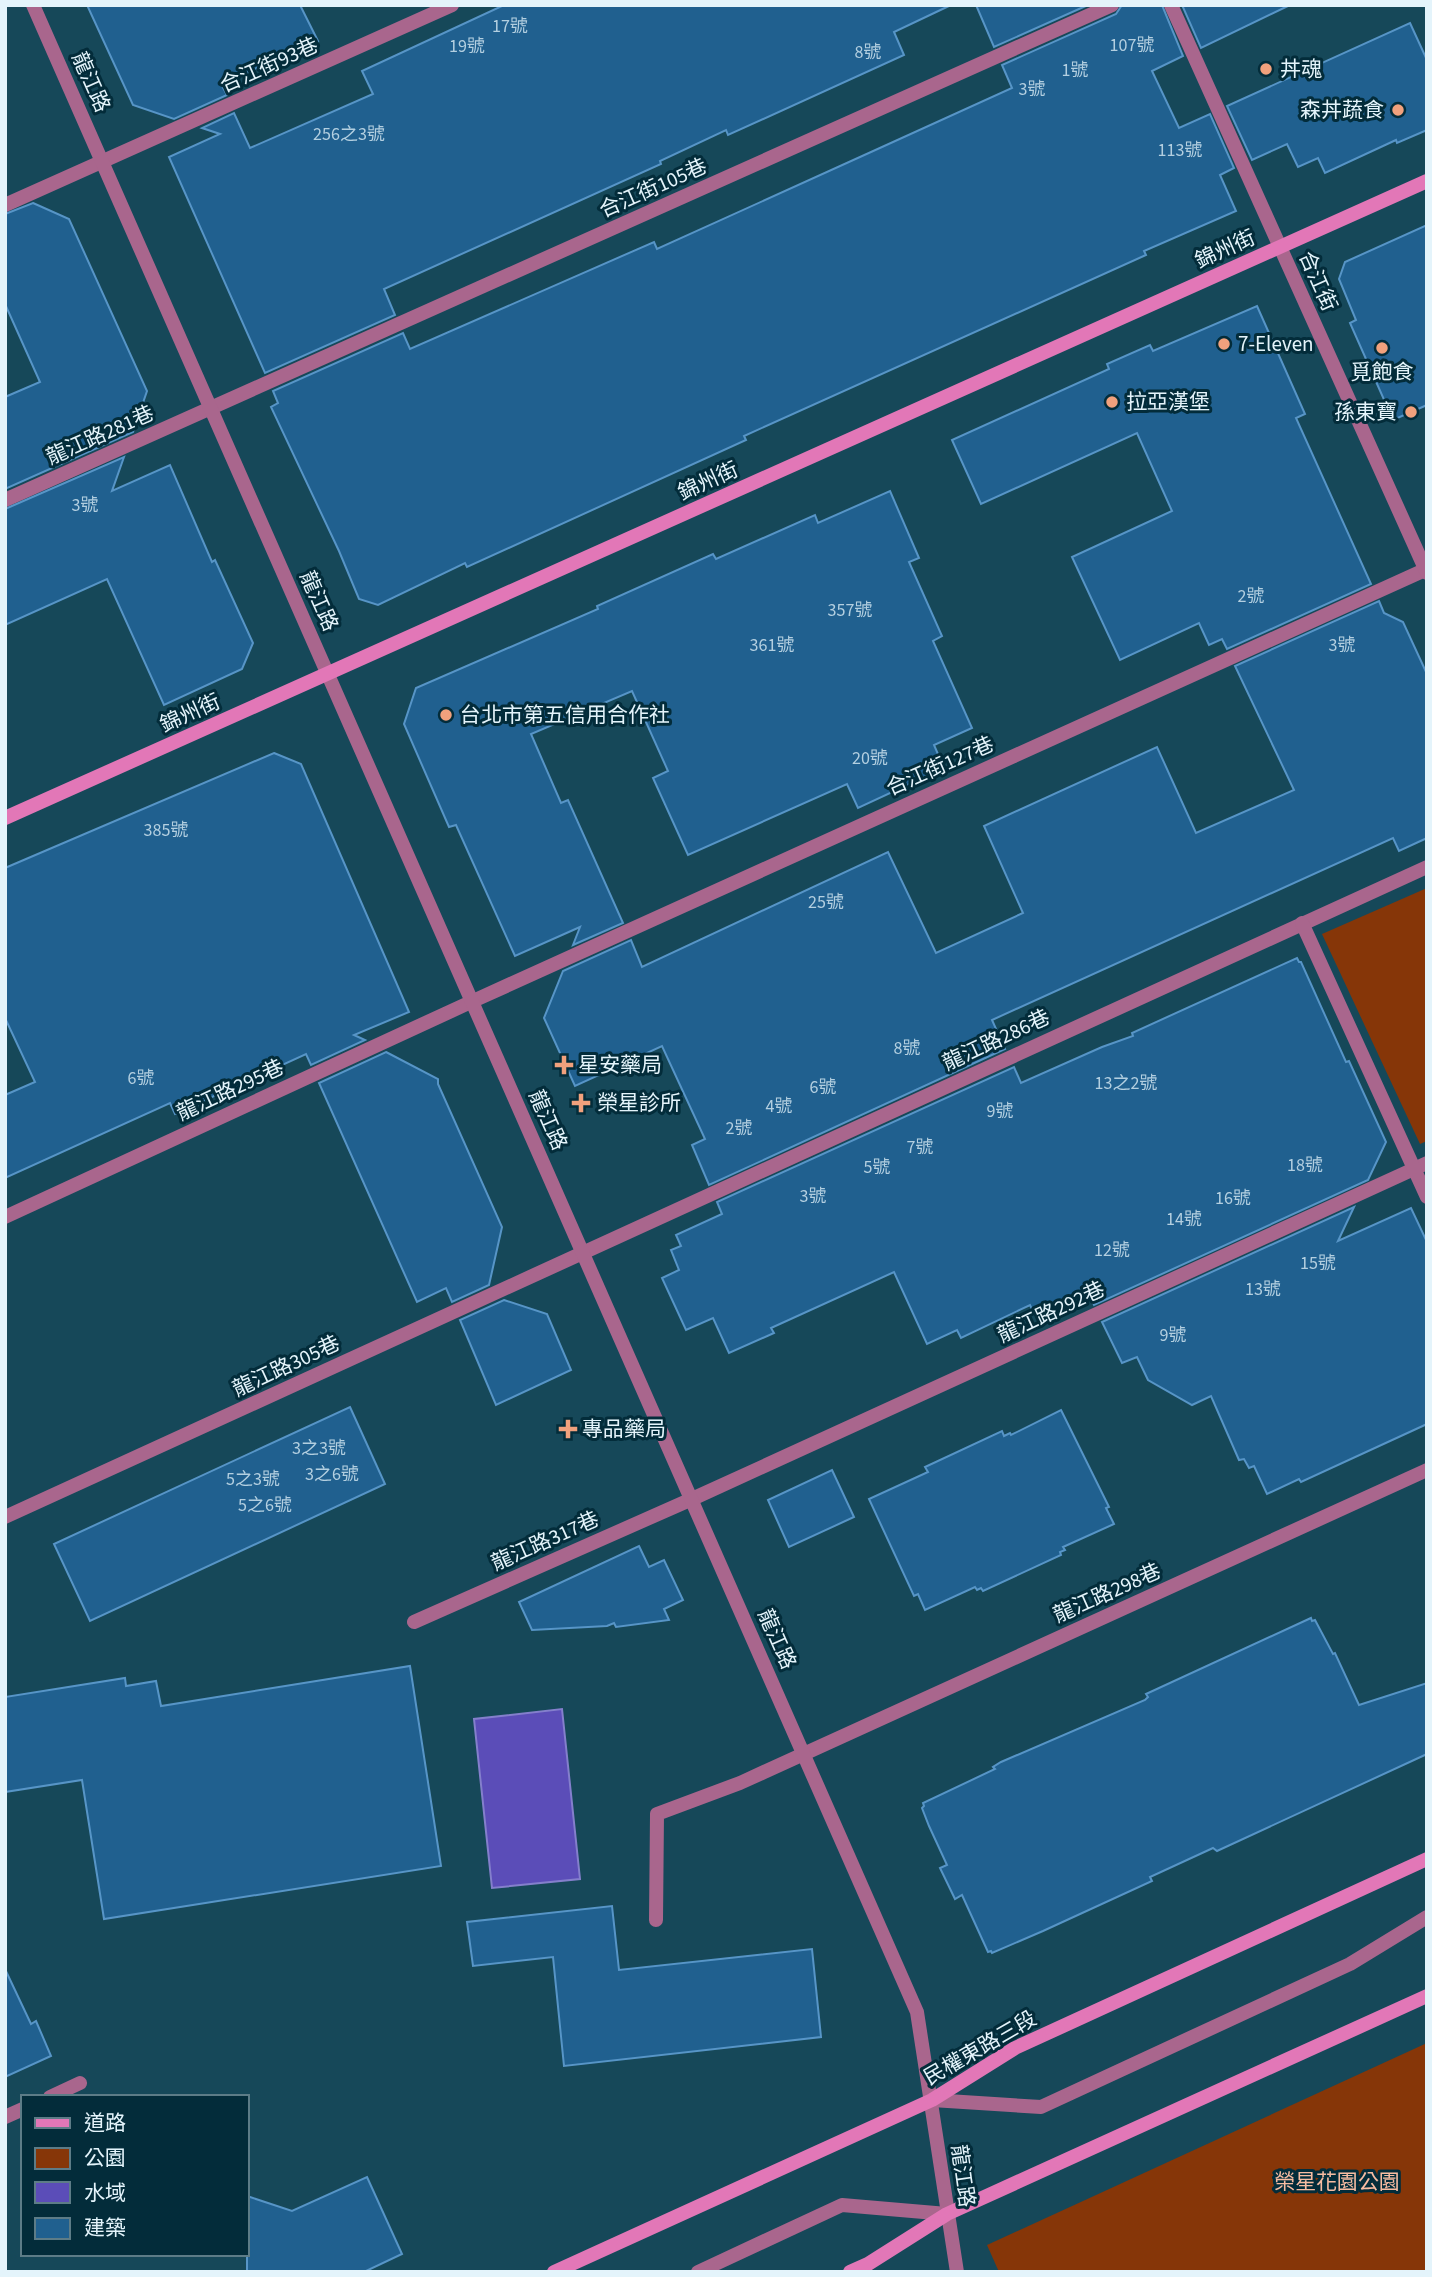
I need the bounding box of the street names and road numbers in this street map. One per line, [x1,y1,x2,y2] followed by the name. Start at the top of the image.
[215,30,323,100] street label: 合江街93巷
[64,47,118,117] street label: 龍江路
[594,151,712,225] street label: 合江街105巷
[1190,222,1260,276] street label: 錦州街
[1291,246,1345,316] street label: 合江街
[41,398,159,472] street label: 龍江路281巷
[673,454,743,508] street label: 錦州街
[292,566,346,636] street label: 龍江路
[155,686,225,740] street label: 錦州街
[881,729,999,803] street label: 合江街127巷
[937,1002,1055,1078] street label: 龍江路286巷
[171,1052,289,1128] street label: 龍江路295巷
[521,1085,575,1155] street label: 龍江路
[992,1274,1110,1350] street label: 龍江路292巷
[227,1328,345,1404] street label: 龍江路305巷
[486,1504,604,1578] street label: 龍江路317巷
[1048,1556,1166,1630] street label: 龍江路298巷
[750,1604,804,1674] street label: 龍江路
[918,2004,1042,2092] street label: 民權東路三段
[944,2143,982,2209] street label: 龍江路

